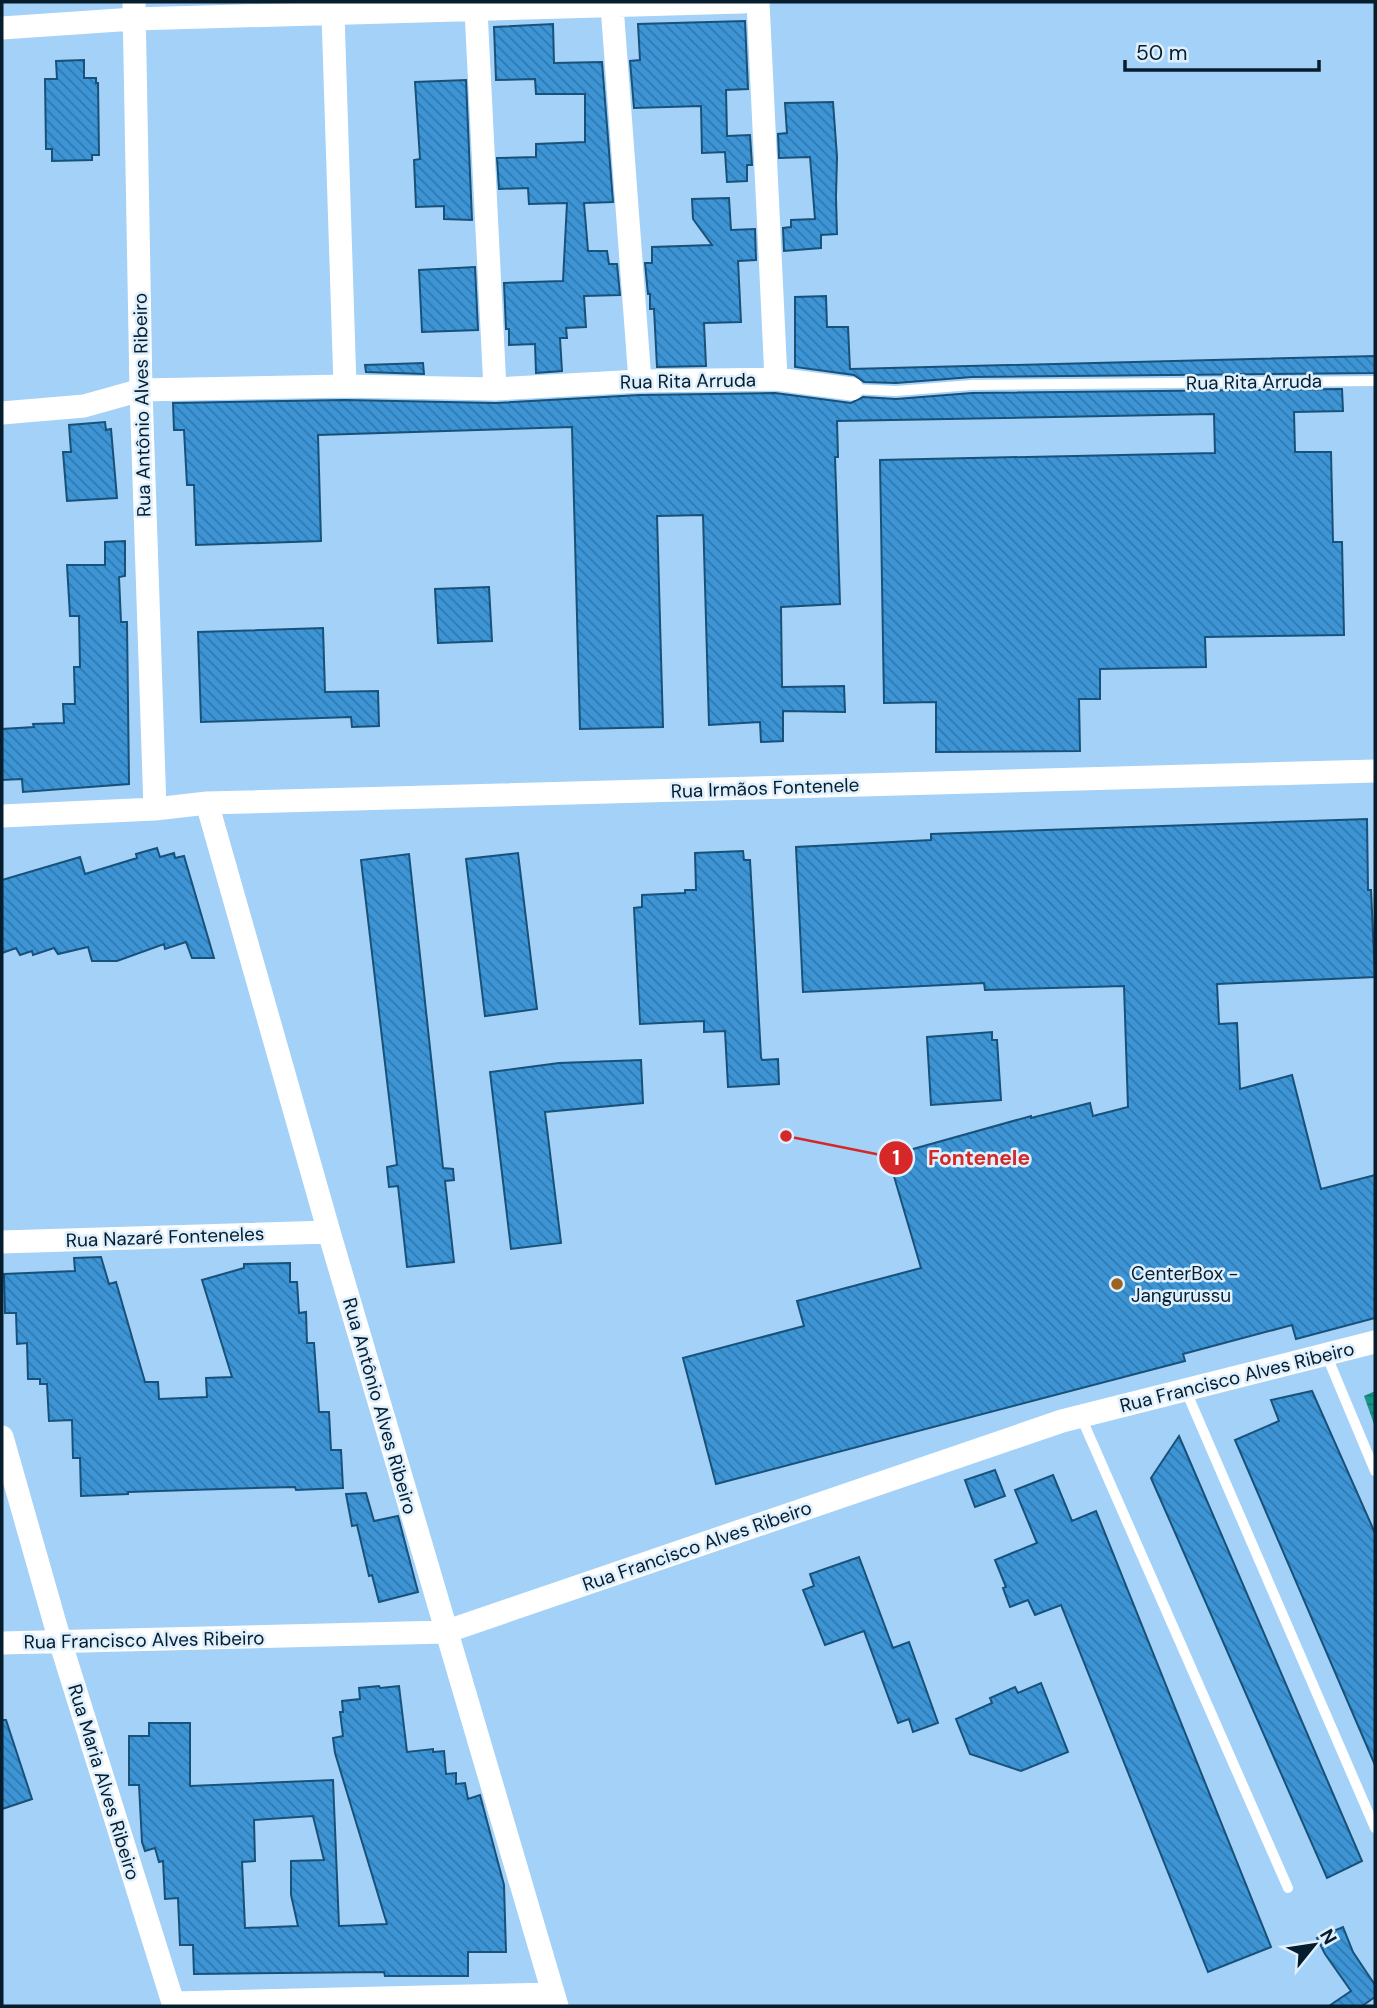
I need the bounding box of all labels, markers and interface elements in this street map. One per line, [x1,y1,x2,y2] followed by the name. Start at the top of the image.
[1125,28,1319,72] scale bar
[1136,39,1187,67] text: 50 m
[128,293,156,517] street label: Rua Antônio Alves Ribeiro
[620,367,756,395] street label: Rua Rita Arruda
[1186,368,1322,396] street label: Rua Rita Arruda
[670,772,860,804] street label: Rua Irmãos Fontenele
[879,1137,1044,1179] callout: Fontenele
[892,1144,900,1172] text: 1
[928,1144,1030,1172] text: Fontenele
[65,1221,265,1253] street label: Rua Nazaré Fonteneles
[1131,1261,1238,1308] place label: CenterBox - Jangurussu
[1109,1276,1125,1292] marker: CenterBox - Jangurussu
[337,1295,423,1517] street label: Rua Antônio Alves Ribeiro
[1117,1336,1357,1418] street label: Rua Francisco Alves Ribeiro
[579,1495,815,1597] street label: Rua Francisco Alves Ribeiro
[23,1625,265,1655] street label: Rua Francisco Alves Ribeiro
[62,1681,146,1883] street label: Rua Maria Alves Ribeiro
[1279,1910,1349,1980] north arrow
[1314,1924,1343,1949] text: N

